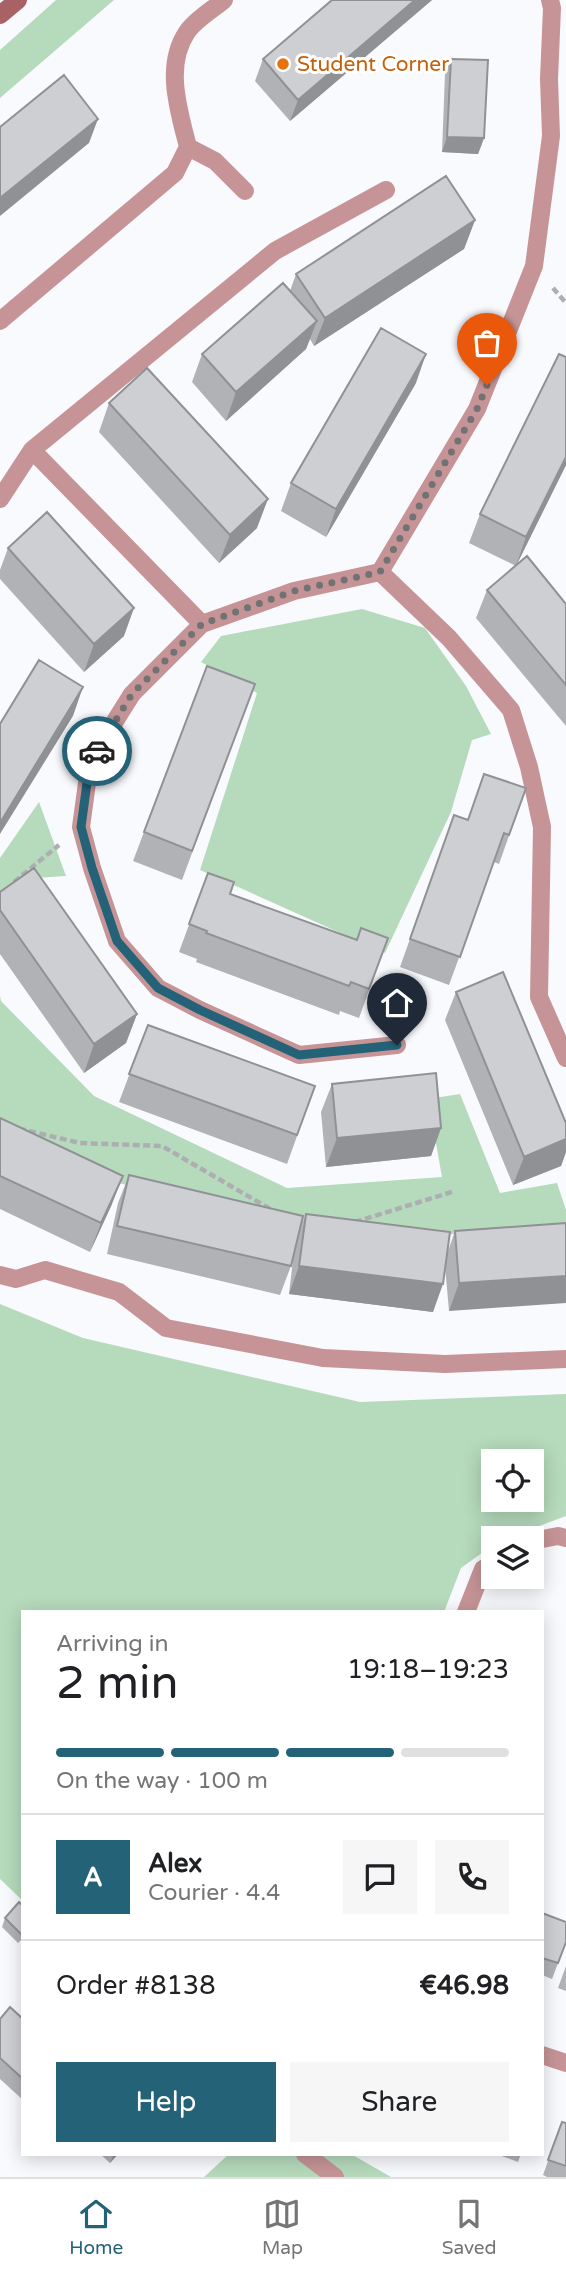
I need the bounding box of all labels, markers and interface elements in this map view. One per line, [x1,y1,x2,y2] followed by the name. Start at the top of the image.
[297,52,449,77] place label: Student Corner
[275,56,291,72] marker: Student Corner
[457,313,517,385] pin
[468,324,506,362] icon: bag
[62,716,132,786] courier
[78,732,116,770] icon: car
[367,973,427,1045] pin
[378,984,416,1022] icon: home
[481,1449,544,1589] map controls
[481,1449,544,1512] button: locate
[481,1526,544,1589] button: layers
[56,1630,169,1658] text: Arriving in
[347,1654,509,1685] text: 19:18–19:23
[56,1656,179,1711] text: 2 min
[56,1767,268,1795] text: On the way · 100 m
[343,1840,417,1914] button: chat
[435,1840,509,1914] button: phone
[148,1848,202,1879] text: Alex
[83,1862,103,1893] text: A
[148,1879,280,1907] text: Courier · 4.4
[56,1970,216,2001] text: Order #8138
[419,1970,509,2001] text: €46.98
[56,2062,276,2142] button: Help
[290,2062,509,2142] button: Share
[69,2195,123,2259] tab: Home
[262,2195,303,2259] tab: Map
[442,2195,497,2259] tab: Saved

